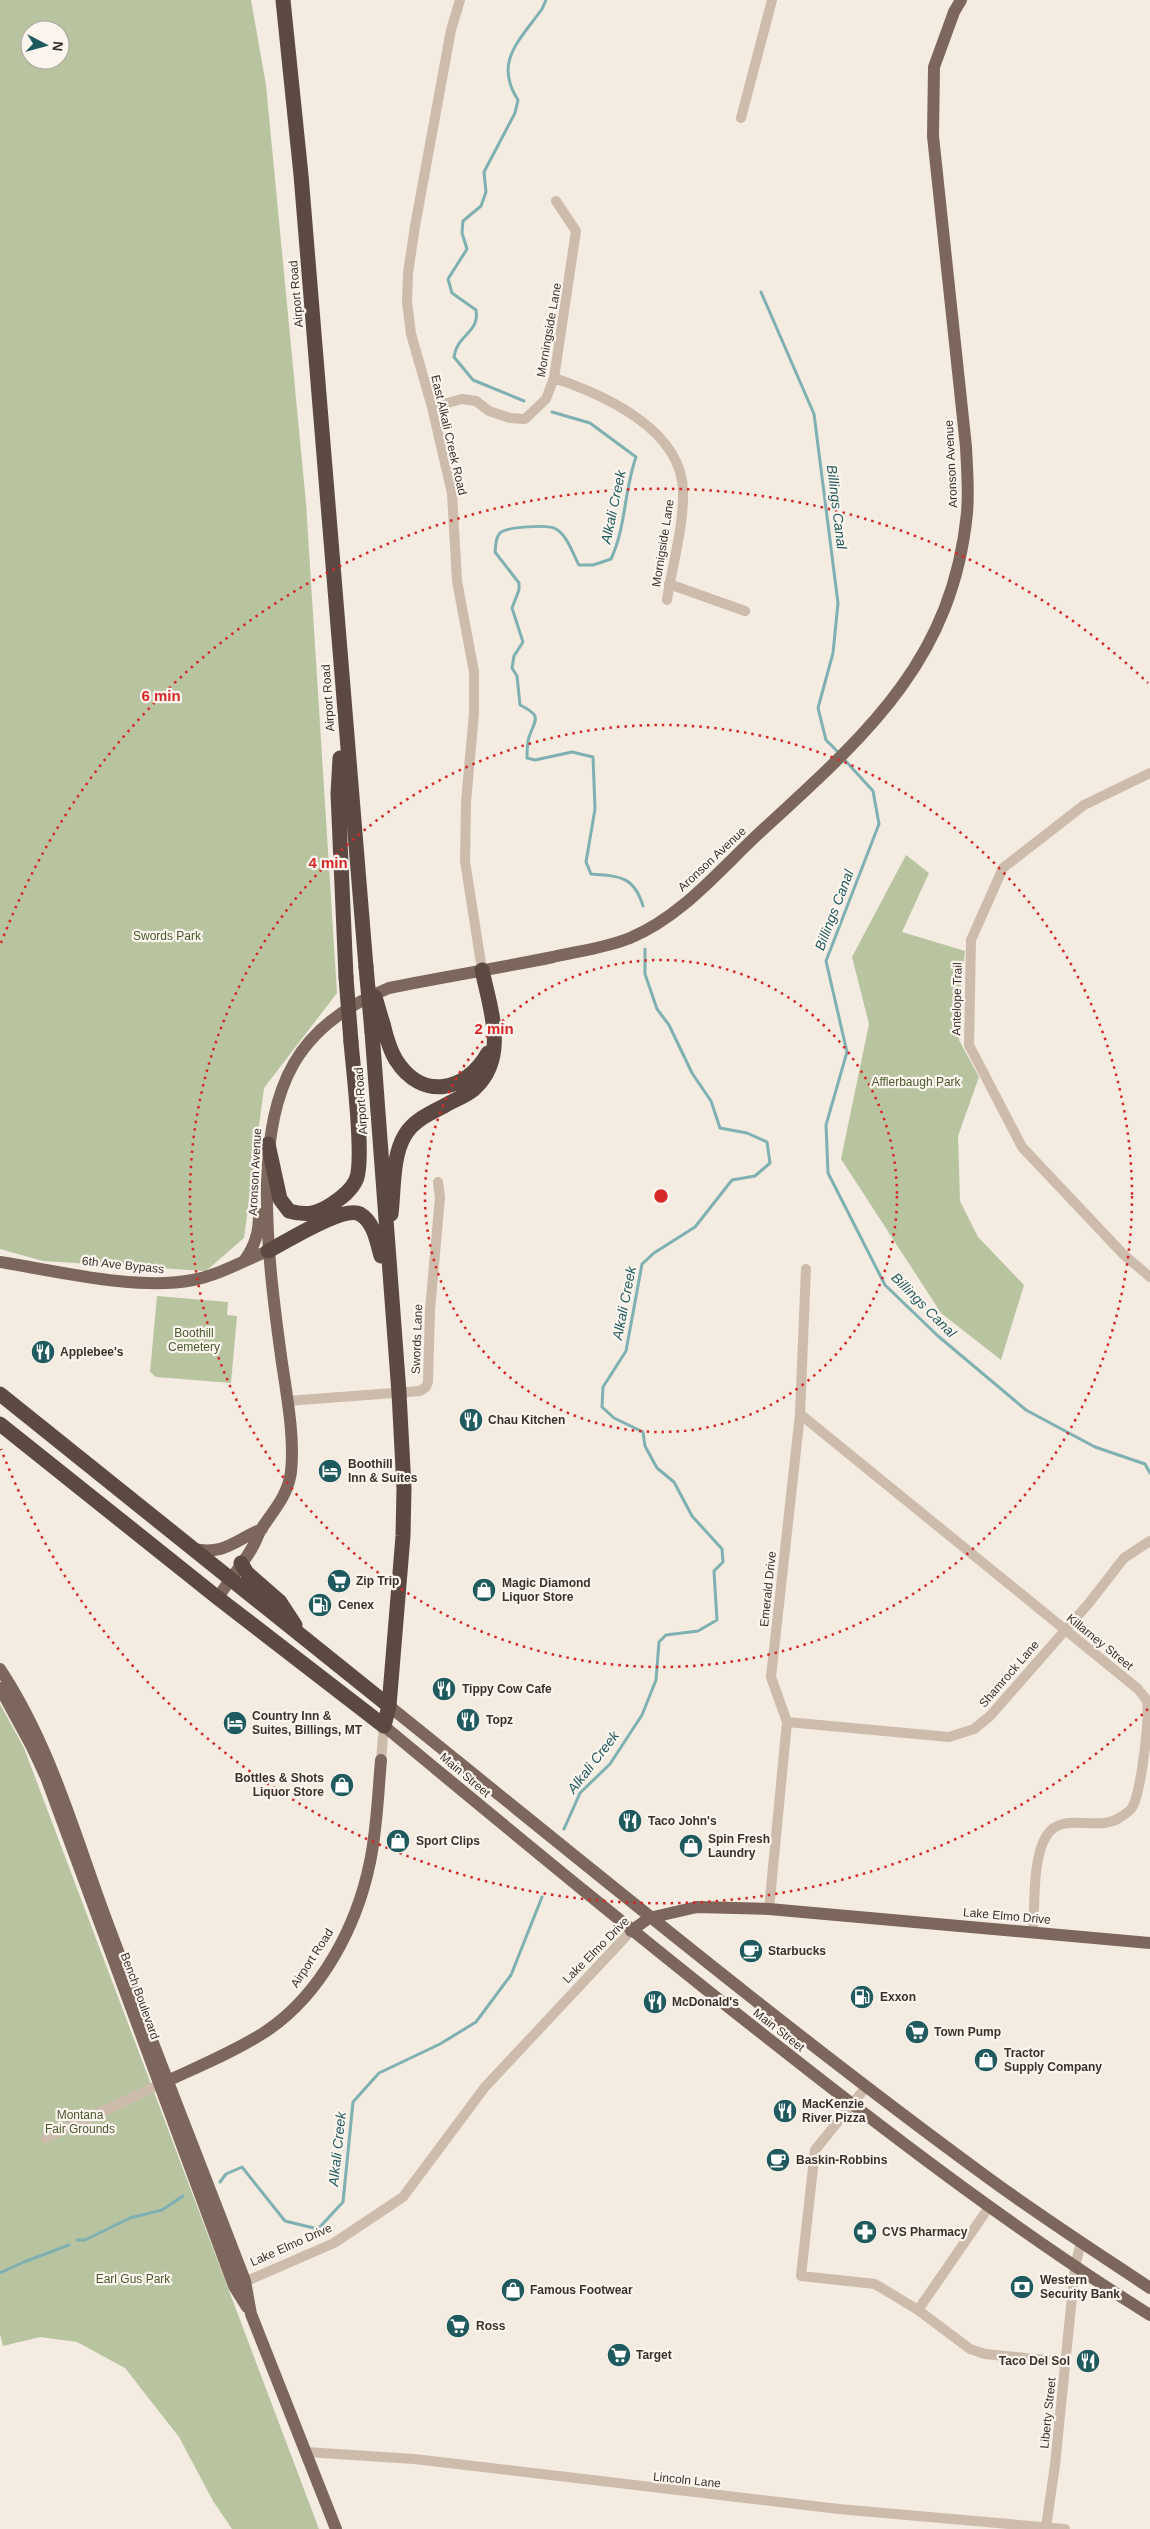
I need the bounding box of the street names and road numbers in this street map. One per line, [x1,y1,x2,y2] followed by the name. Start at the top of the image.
[286,260,306,328] street label: Airport Road
[534,281,564,378] street label: Morningside Lane
[428,374,470,496] street label: East Alkali Creek Road
[942,419,960,508] street label: Aronson Avenue
[649,498,677,588] street label: Mornigside Lane
[319,664,337,732] street label: Airport Road
[675,824,749,894] street label: Aronson Avenue
[949,962,965,1036] street label: Antelope Trail
[352,1067,370,1135] street label: Airport Road
[246,1127,264,1216] street label: Aronson Avenue
[81,1254,165,1276] street label: 6th Ave Bypass
[409,1303,425,1374] street label: Swords Lane
[757,1550,779,1628] street label: Emerald Drive
[1064,1611,1137,1673] street label: Killarney Street
[976,1637,1042,1710] street label: Shamrock Lane
[437,1750,494,1801] street label: Main Street
[963,1905,1052,1927] street label: Lake Elmo Drive
[560,1914,632,1986] street label: Lake Elmo Drive
[288,1926,336,1990] street label: Airport Road
[118,1951,162,2041] street label: Bench Boulevard
[751,2006,808,2055] street label: Main Street
[248,2221,334,2269] street label: Lake Elmo Drive
[1037,2376,1059,2449] street label: Liberty Street
[652,2469,722,2491] street label: Lincoln Lane

